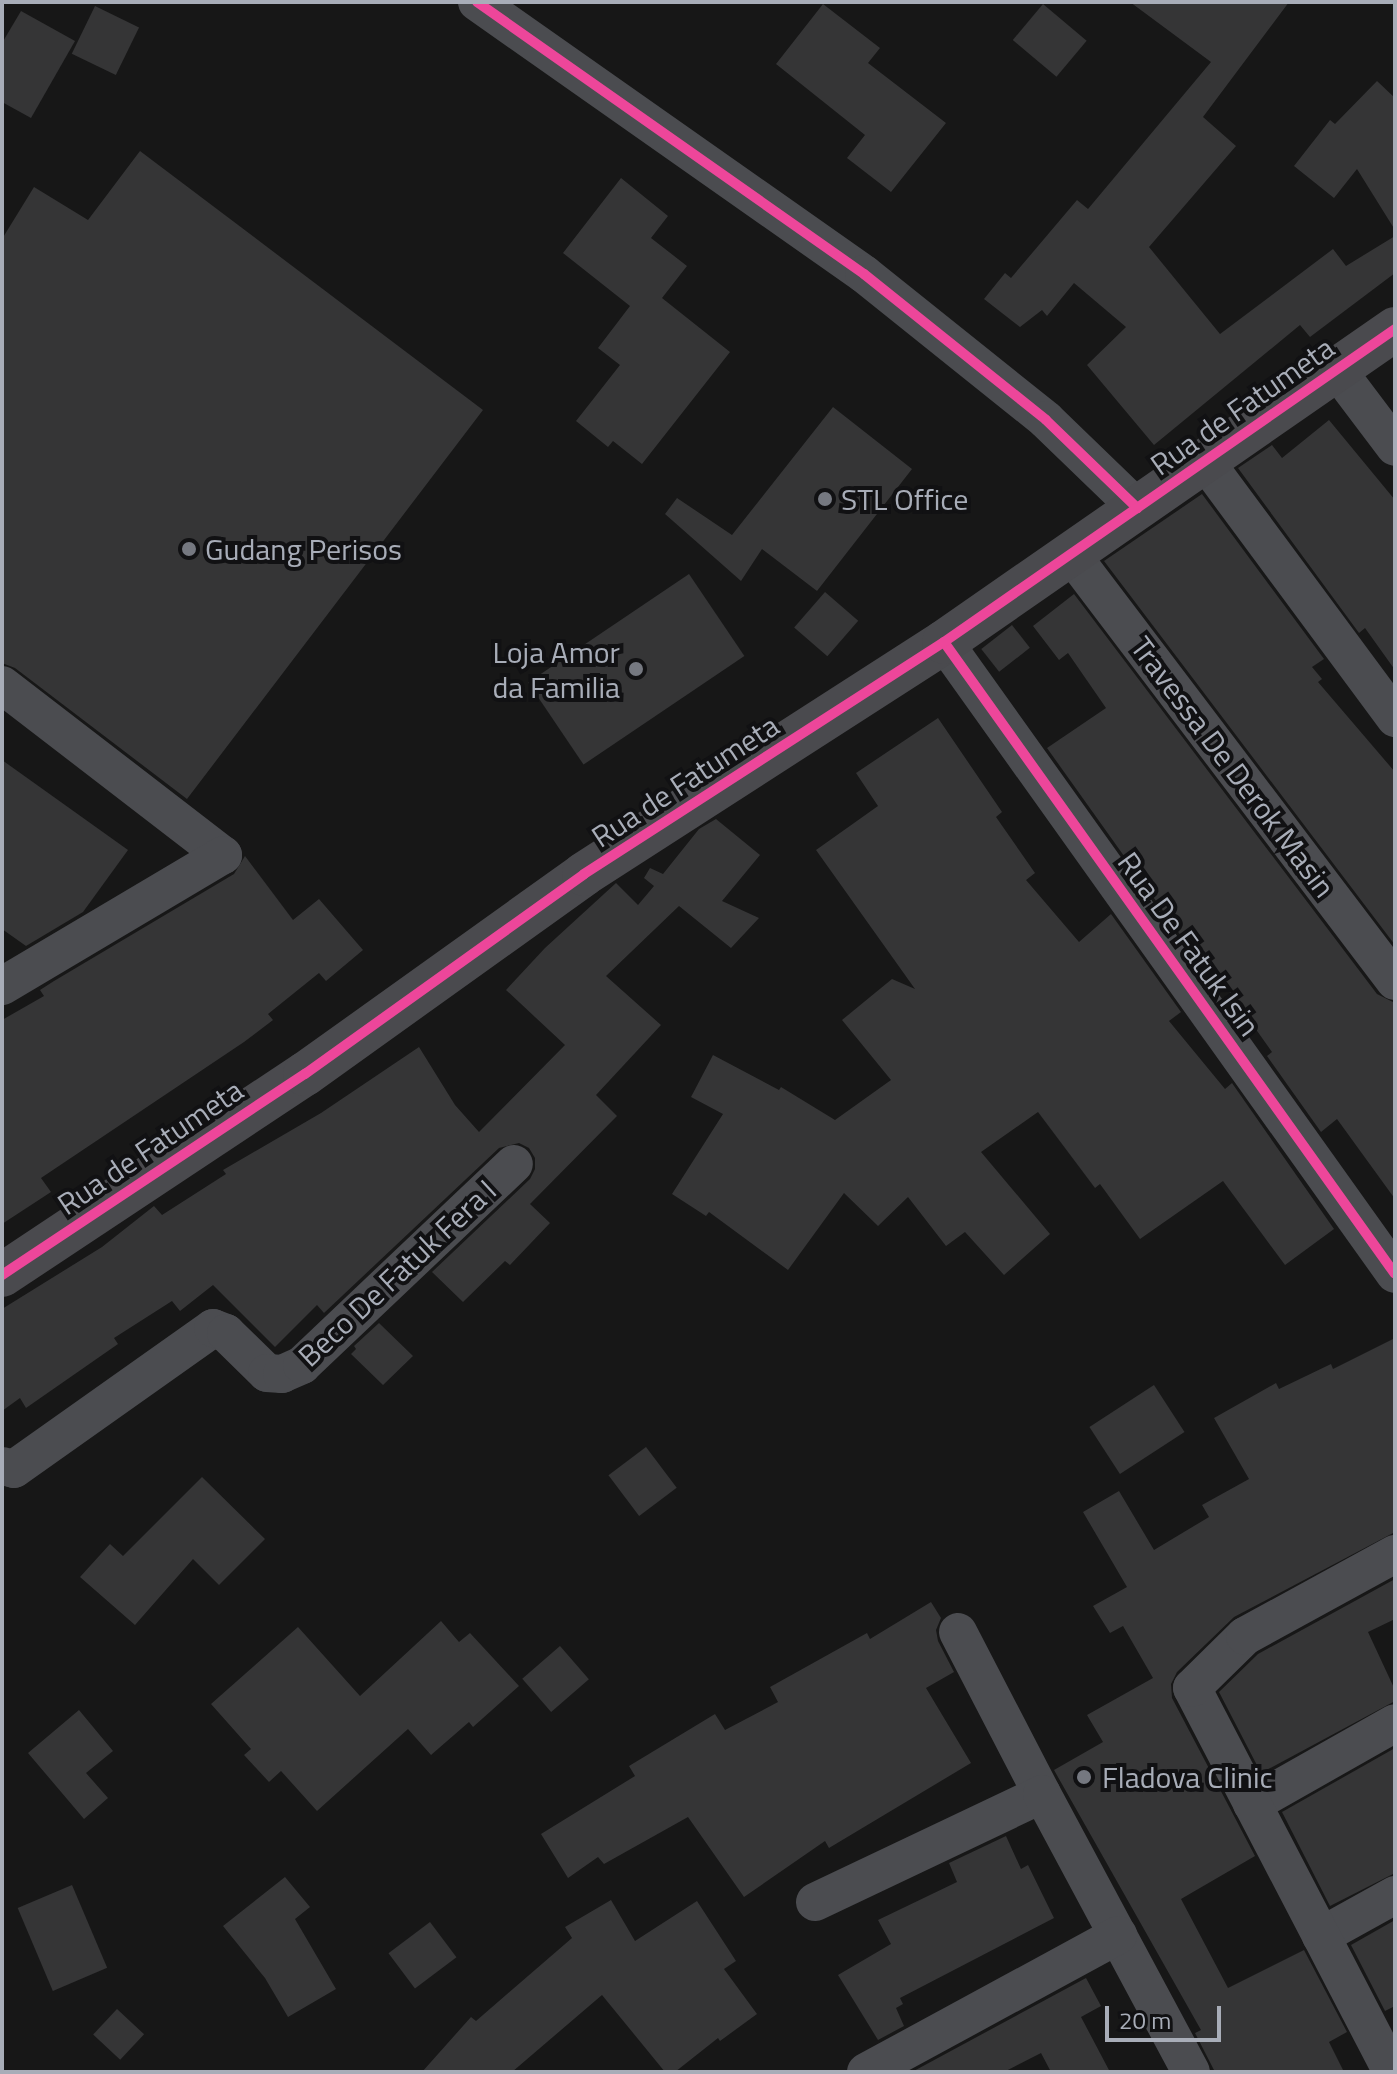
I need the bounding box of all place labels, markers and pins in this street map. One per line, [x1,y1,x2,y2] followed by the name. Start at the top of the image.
[841,481,968,517] place label: STL Office
[816,490,834,508] marker: STL Office
[205,531,402,567] place label: Gudang Perisos
[180,540,198,558] marker: Gudang Perisos
[493,634,620,704] place label: Loja Amor da Familia
[627,660,645,678] marker: Loja Amor da Familia
[1102,1759,1273,1795] place label: Fladova Clinic
[1073,1766,1095,1788] marker: Fladova Clinic

